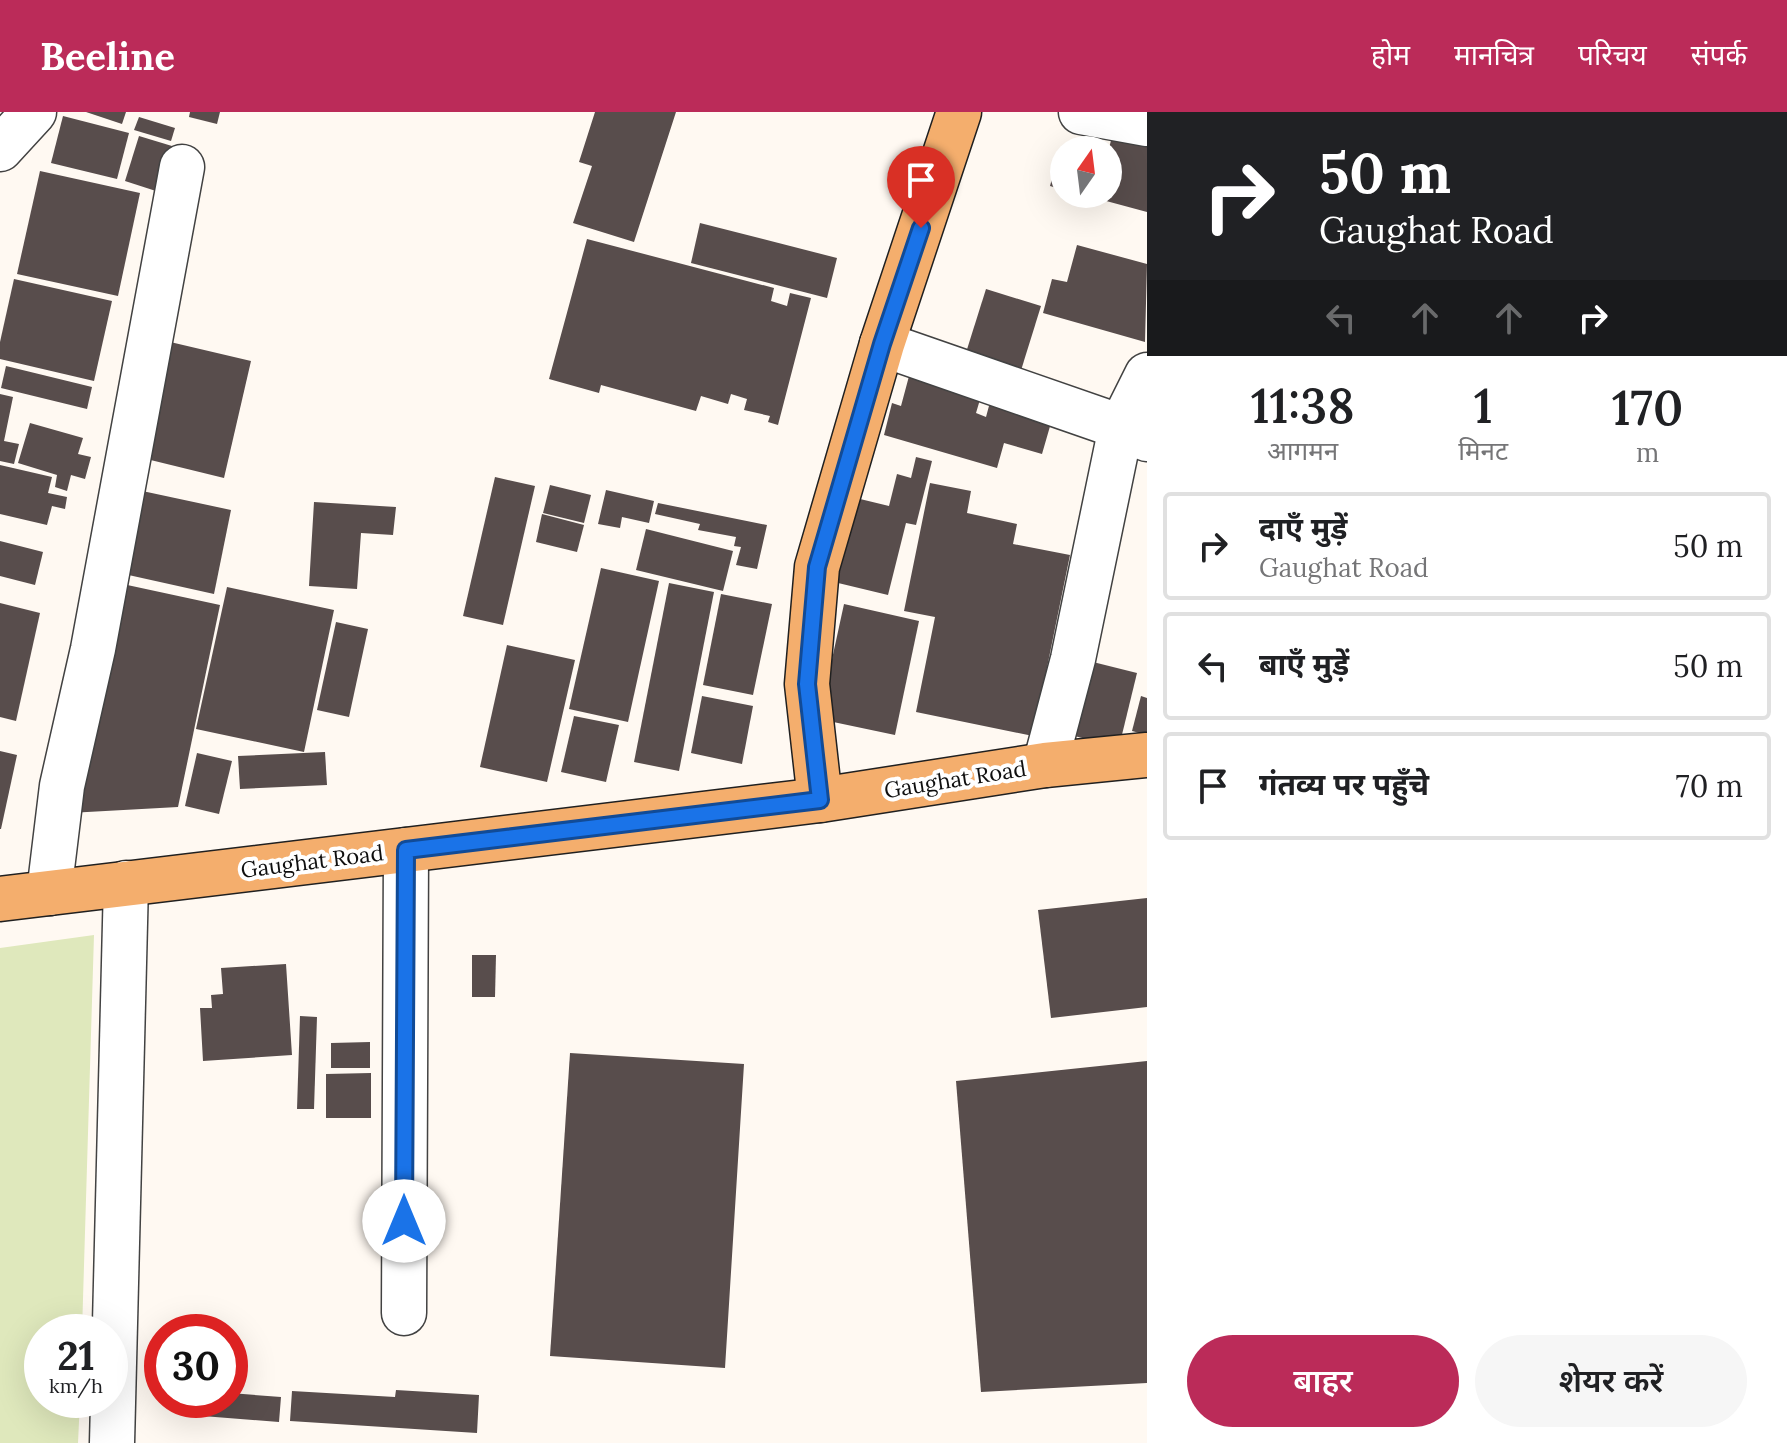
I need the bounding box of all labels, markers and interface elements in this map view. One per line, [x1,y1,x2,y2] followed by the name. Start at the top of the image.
[40,32,175,80] text: Beeline
[1371,37,1410,73] text: होम
[1454,37,1534,73] text: मानचित्र
[1578,37,1647,73] text: परिचय
[1691,37,1747,73] text: संपर्क
[1050,136,1122,208] north arrow
[1050,136,1122,208] map controls
[1319,137,1451,208] text: 50 m
[1187,144,1291,248] icon: right
[887,146,955,228] pin
[899,158,943,202] icon: arrive
[1319,207,1554,253] text: Gaughat Road
[1319,296,1363,340] icon: left
[1403,296,1447,340] icon: ahead
[1487,296,1531,340] icon: ahead
[1571,296,1615,340] icon: right
[1251,375,1355,436] text: 11:38
[1474,375,1493,436] text: 1
[1612,377,1683,438] text: 170
[1267,434,1338,467] text: आगमन
[1458,434,1508,467] text: मिनट
[1636,436,1659,469] text: m
[1259,509,1347,547] text: दाएँ मुड़ें
[1191,524,1235,568] icon: right
[1673,527,1743,565] text: 50 m
[1259,551,1429,584] text: Gaughat Road
[1191,644,1235,688] icon: left
[1259,645,1349,683] text: बाएँ मुड़ें
[1673,647,1743,685] text: 50 m
[882,754,1028,804] street label: Gaughat Road
[1191,764,1235,808] icon: arrive
[1259,765,1429,803] text: गंतव्य पर पहुँचे
[1676,767,1743,805] text: 70 m
[239,838,385,884] street label: Gaughat Road
[362,1179,446,1263] position arrow
[144,1314,248,1418] speed limit sign: 30
[57,1330,95,1381] text: 21
[1187,1335,1459,1427] button: बाहर
[1475,1335,1747,1427] button: शेयर करें
[49,1373,103,1398] text: km/h

